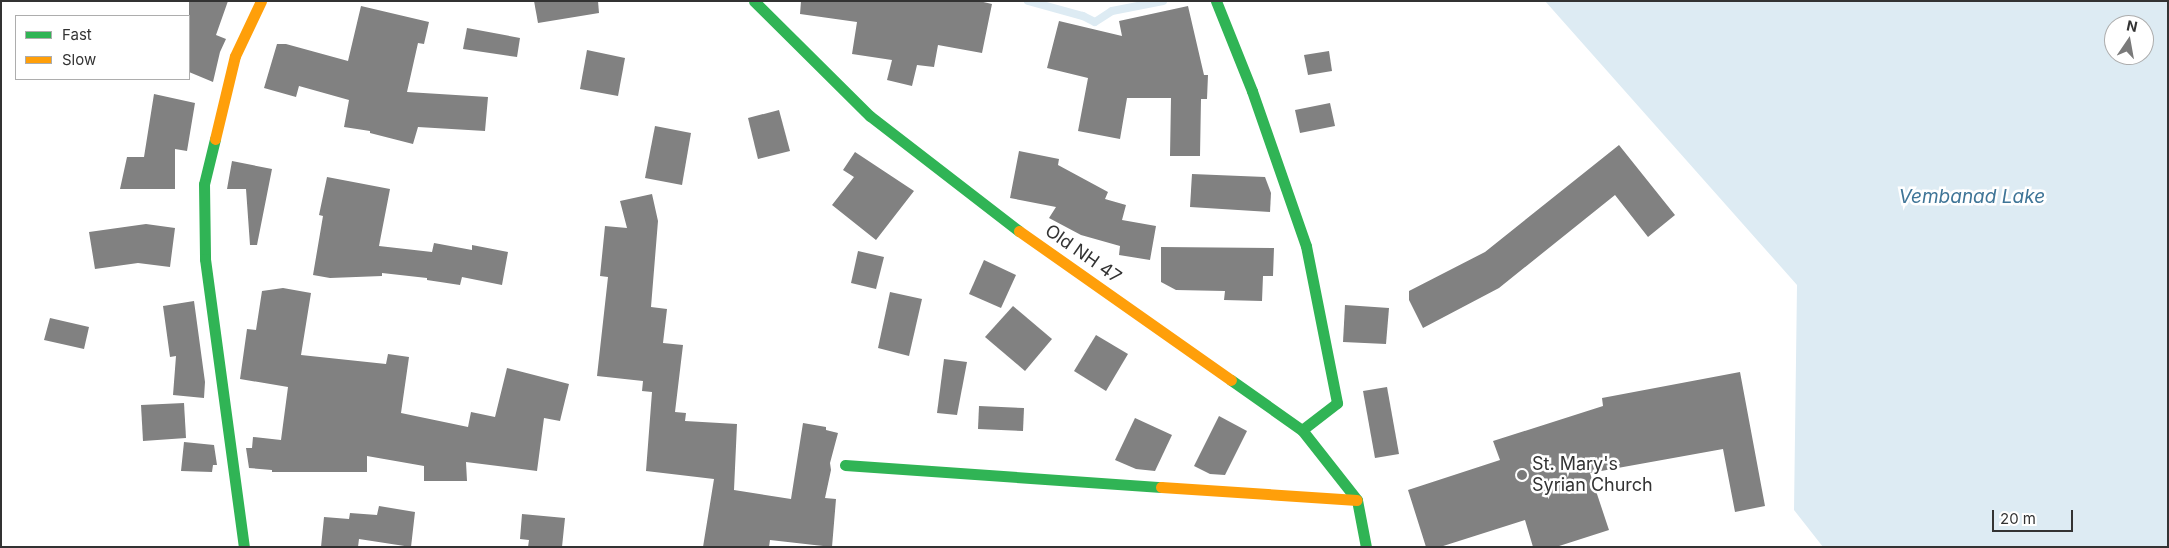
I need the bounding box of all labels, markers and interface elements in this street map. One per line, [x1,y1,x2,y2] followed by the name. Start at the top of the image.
[15,15,190,80] legend
[2104,15,2154,65] north arrow
[2125,16,2139,35] text: N
[62,25,92,44] text: Fast
[62,50,96,69] text: Slow
[1899,186,2045,208] water label: Vembanad Lake
[1041,220,1125,288] street label: Old NH 47
[1532,454,1653,496] place label: St. Mary's Syrian Church
[1516,469,1528,481] marker: St. Mary's Syrian Church
[1994,500,2075,532] scale bar
[2000,509,2036,528] text: 20 m

